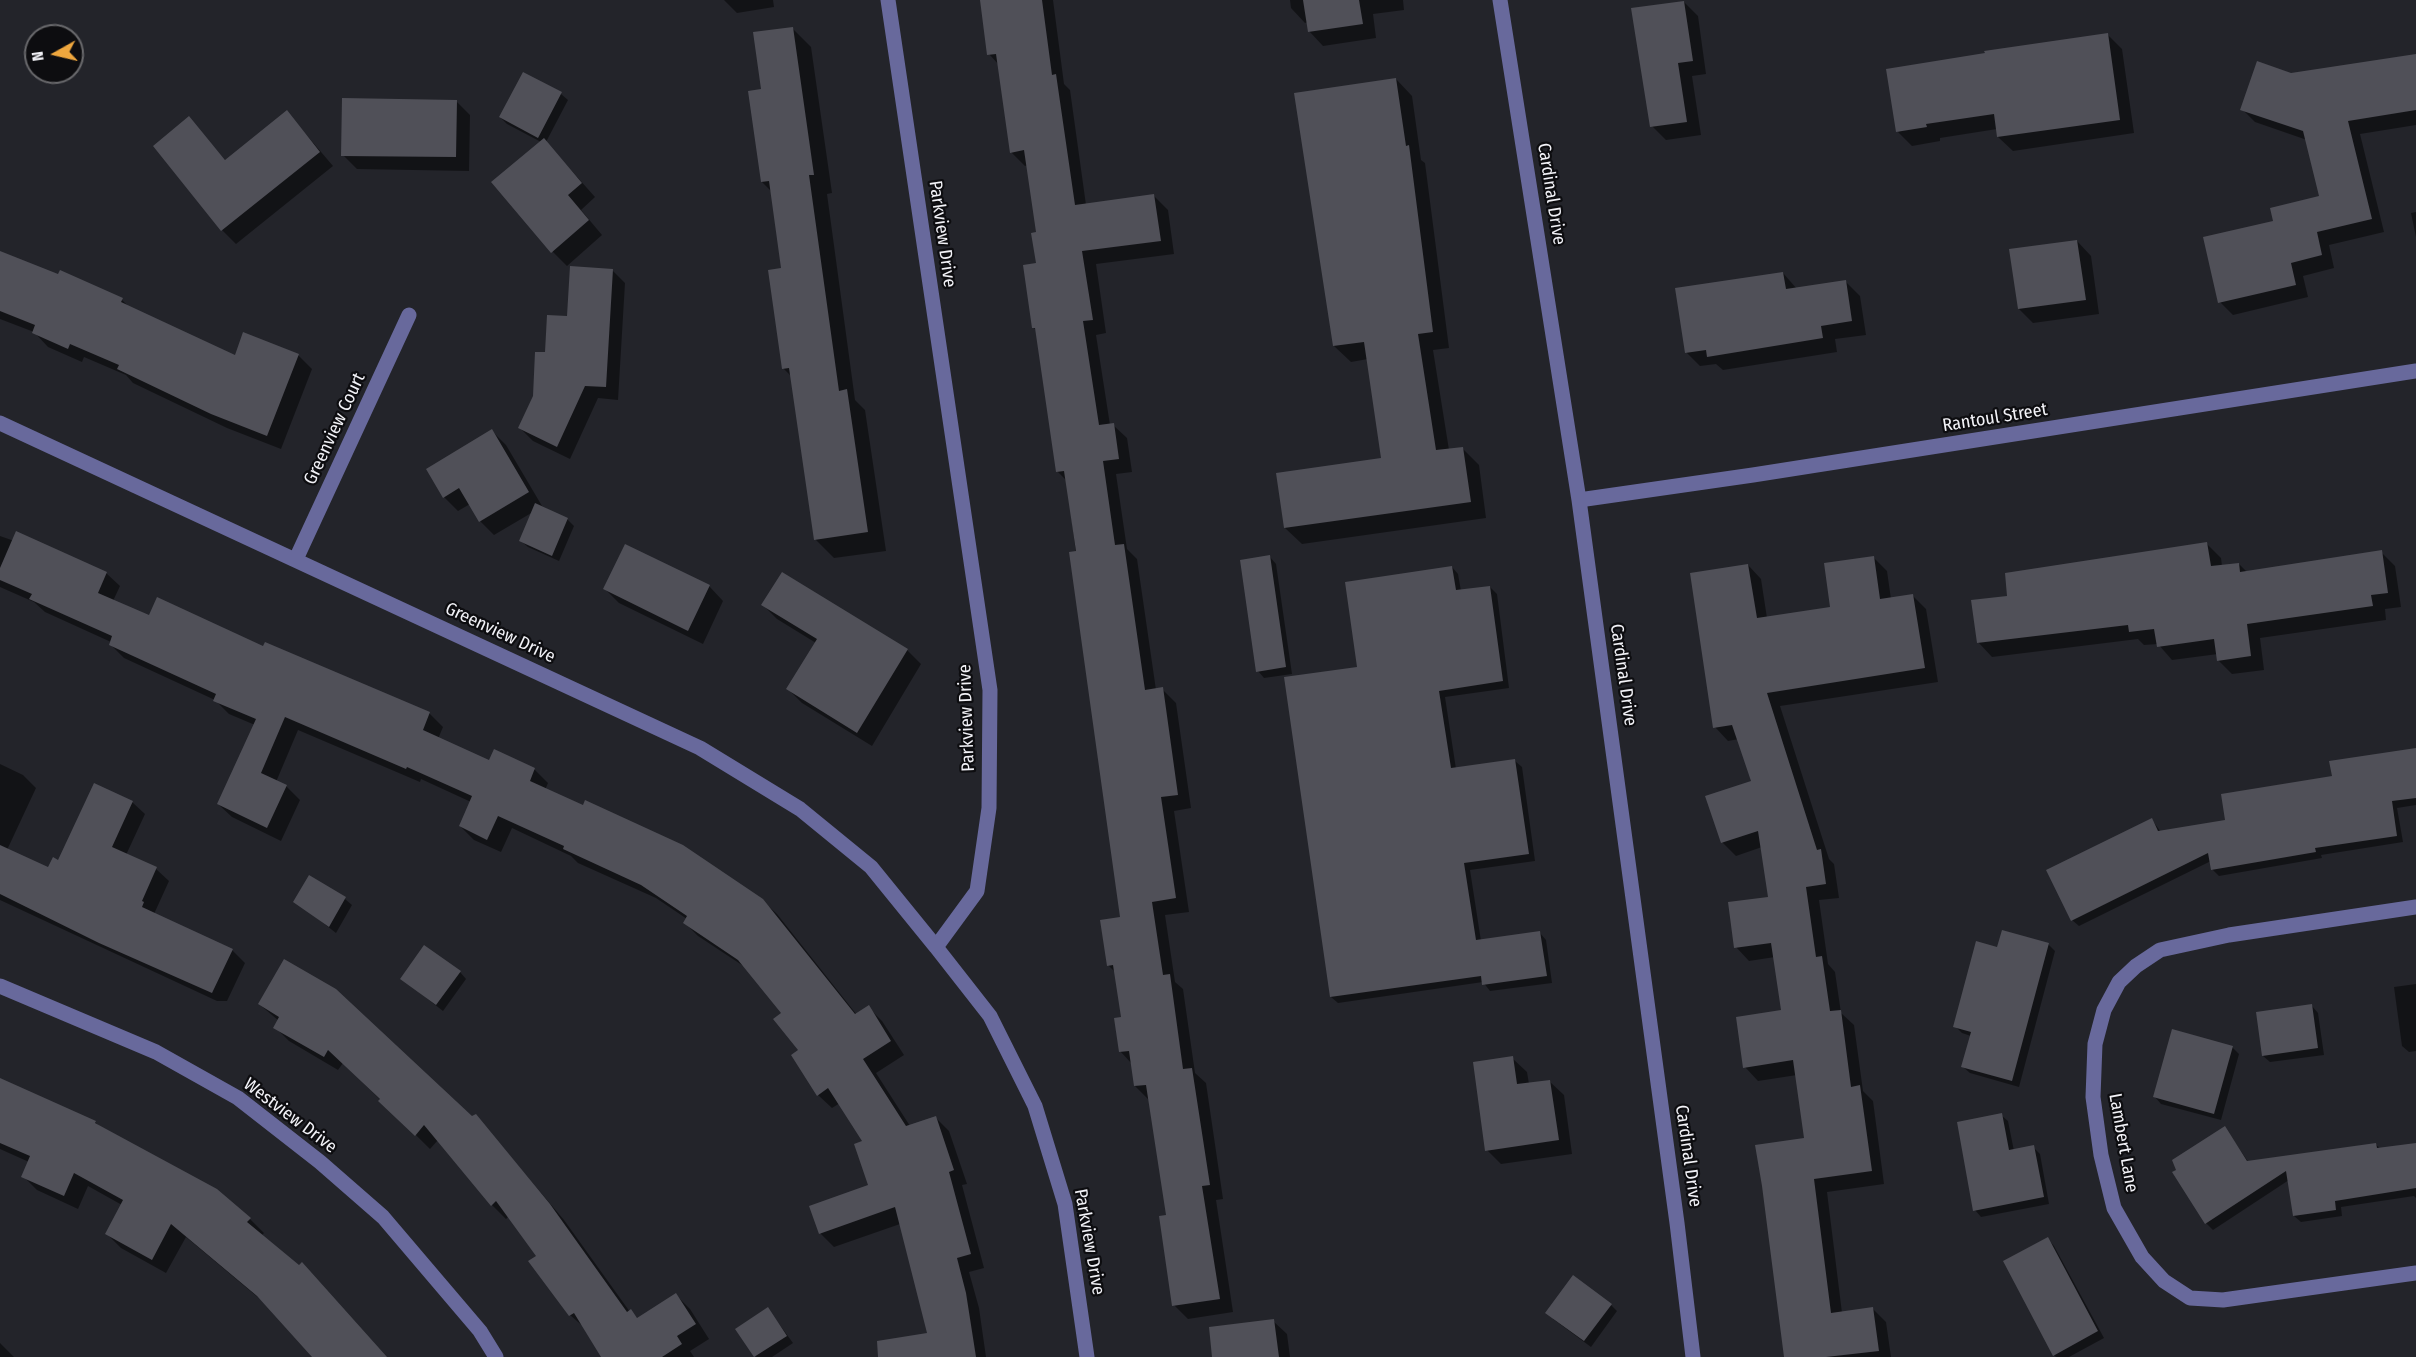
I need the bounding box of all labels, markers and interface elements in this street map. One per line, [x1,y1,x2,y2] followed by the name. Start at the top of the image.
[24,24,84,84] north arrow
[28,50,48,62] text: N
[1532,141,1570,247] street label: Cardinal Drive
[924,179,960,289] street label: Parkview Drive
[300,370,370,488] street label: Greenview Court
[1941,399,2049,437] street label: Rantoul Street
[442,598,558,668] street label: Greenview Drive
[1605,623,1641,727] street label: Cardinal Drive
[954,664,980,772] street label: Parkview Drive
[239,1074,341,1158] street label: Westview Drive
[2104,1092,2142,1194] street label: Lambert Lane
[1670,1104,1706,1208] street label: Cardinal Drive
[1069,1187,1109,1297] street label: Parkview Drive

